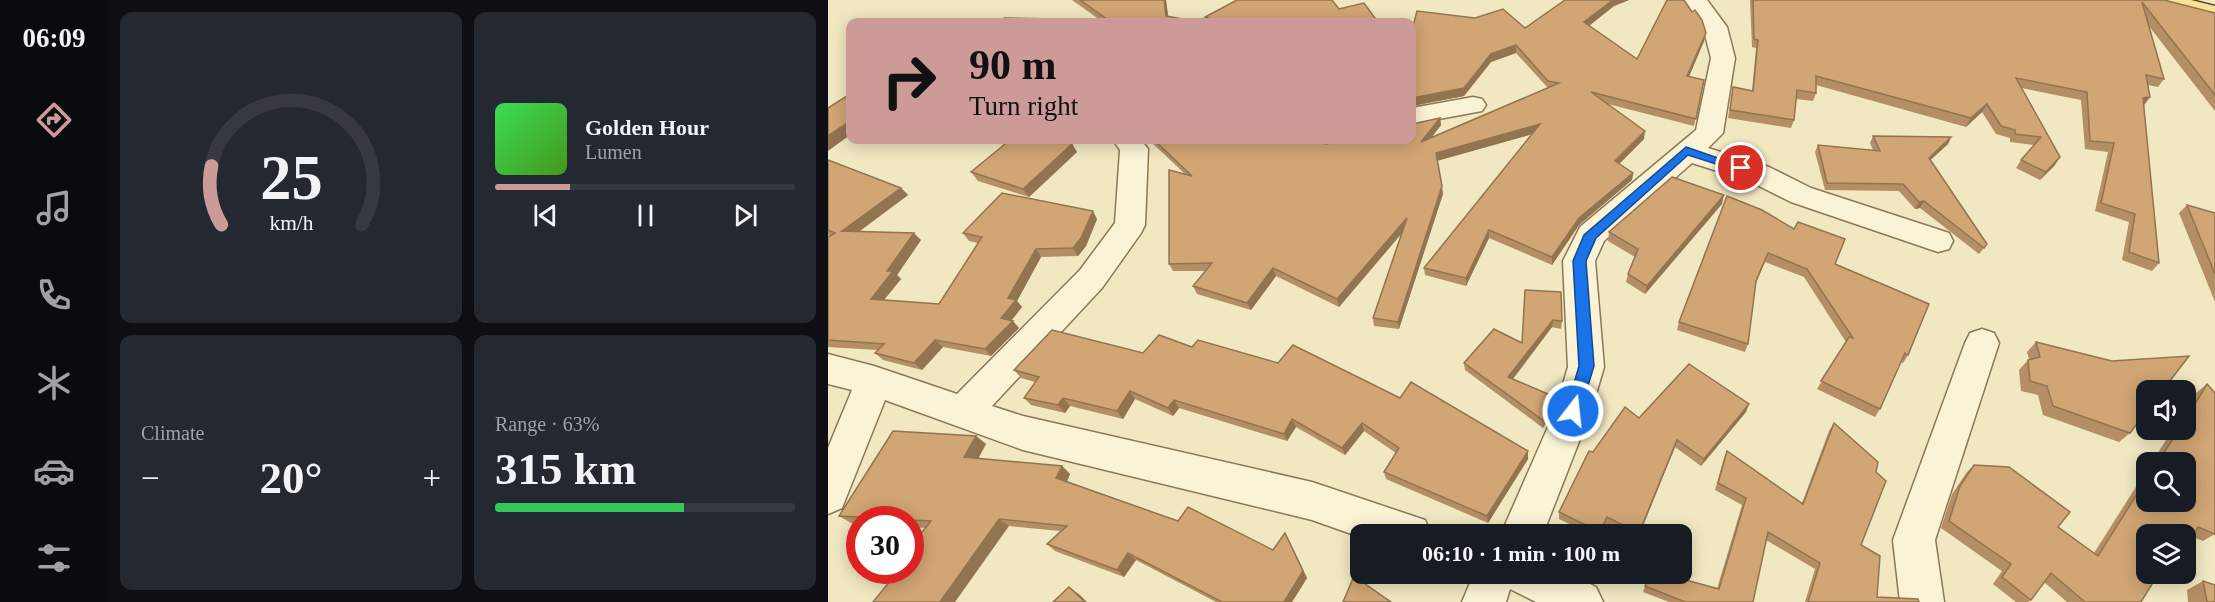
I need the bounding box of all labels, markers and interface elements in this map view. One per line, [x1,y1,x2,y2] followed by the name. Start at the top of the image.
[23,23,86,53] text: 06:09
[870,42,948,120] icon: right
[969,42,1057,88] text: 90 m
[969,91,1078,121] text: Turn right
[33,99,75,141] icon: directions
[585,115,709,140] text: Golden Hour
[585,141,642,163] text: Lumen
[1715,142,1766,193] pin
[260,143,322,212] text: 25
[1724,151,1757,184] icon: arrive
[33,187,75,229] icon: music
[529,199,562,232] icon: previous
[629,199,662,232] icon: pause
[729,199,762,232] icon: next
[269,211,313,235] text: km/h
[33,274,75,316] icon: phone
[33,362,75,404] icon: climate
[1541,379,1605,443] position arrow
[2136,380,2196,584] map controls
[2136,380,2196,440] button: sound
[495,413,599,435] text: Range · 63%
[141,422,204,444] text: Climate
[495,444,636,494] text: 315 km
[33,450,75,492] icon: car
[2136,452,2196,512] button: search
[260,453,323,503] text: 20°
[141,460,160,496] text: −
[422,460,441,496] text: +
[846,506,924,584] speed limit sign: 30
[2136,524,2196,584] button: layers
[33,537,75,579] icon: filters
[1422,541,1620,566] text: 06:10 · 1 min · 100 m

